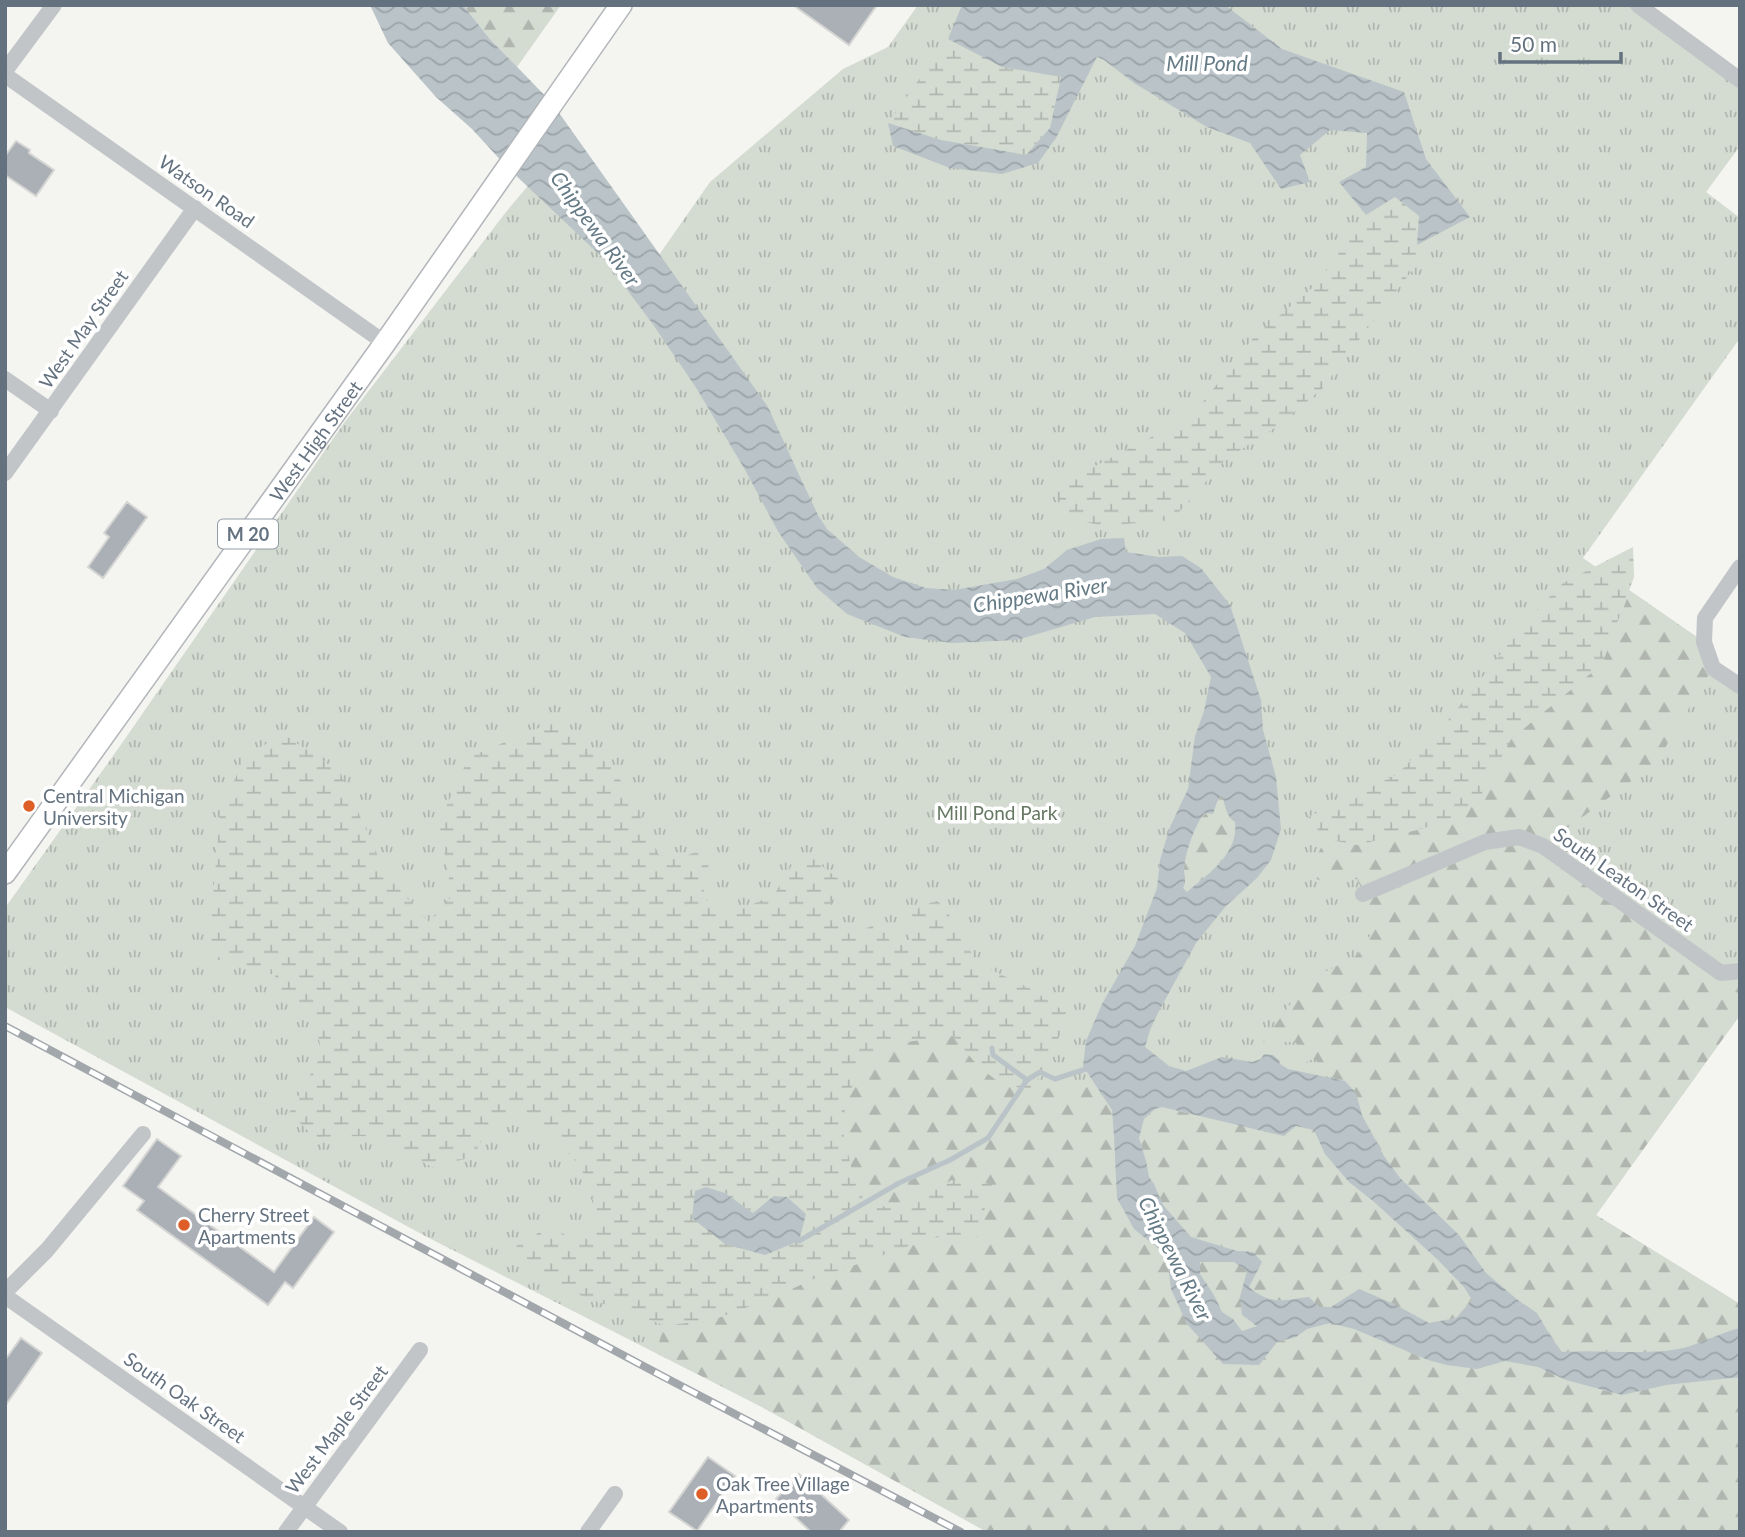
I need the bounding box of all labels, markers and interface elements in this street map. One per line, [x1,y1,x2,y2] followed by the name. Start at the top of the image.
[1500,21,1621,65] scale bar
[1510,31,1557,56] text: 50 m
[1166,50,1248,75] water label: Mill Pond
[155,150,259,232] street label: Watson Road
[546,166,647,291] water label: Chippewa River
[34,265,132,393] street label: West May Street
[264,376,366,505] street label: West High Street
[218,520,278,548] road number: M 20
[971,571,1110,617] water label: Chippewa River
[43,784,185,829] place label: Central Michigan University
[21,798,37,814] marker: Central Michigan University
[937,801,1058,824] park label: Mill Pond Park
[1550,822,1698,936] street label: South Leaton Street
[1134,1192,1218,1325] water label: Chippewa River
[198,1203,310,1248] place label: Cherry Street Apartments
[176,1217,192,1233] marker: Cherry Street Apartments
[120,1347,250,1447] street label: South Oak Street
[280,1360,392,1498] street label: West Maple Street
[716,1472,850,1517] place label: Oak Tree Village Apartments
[694,1486,710,1502] marker: Oak Tree Village Apartments

